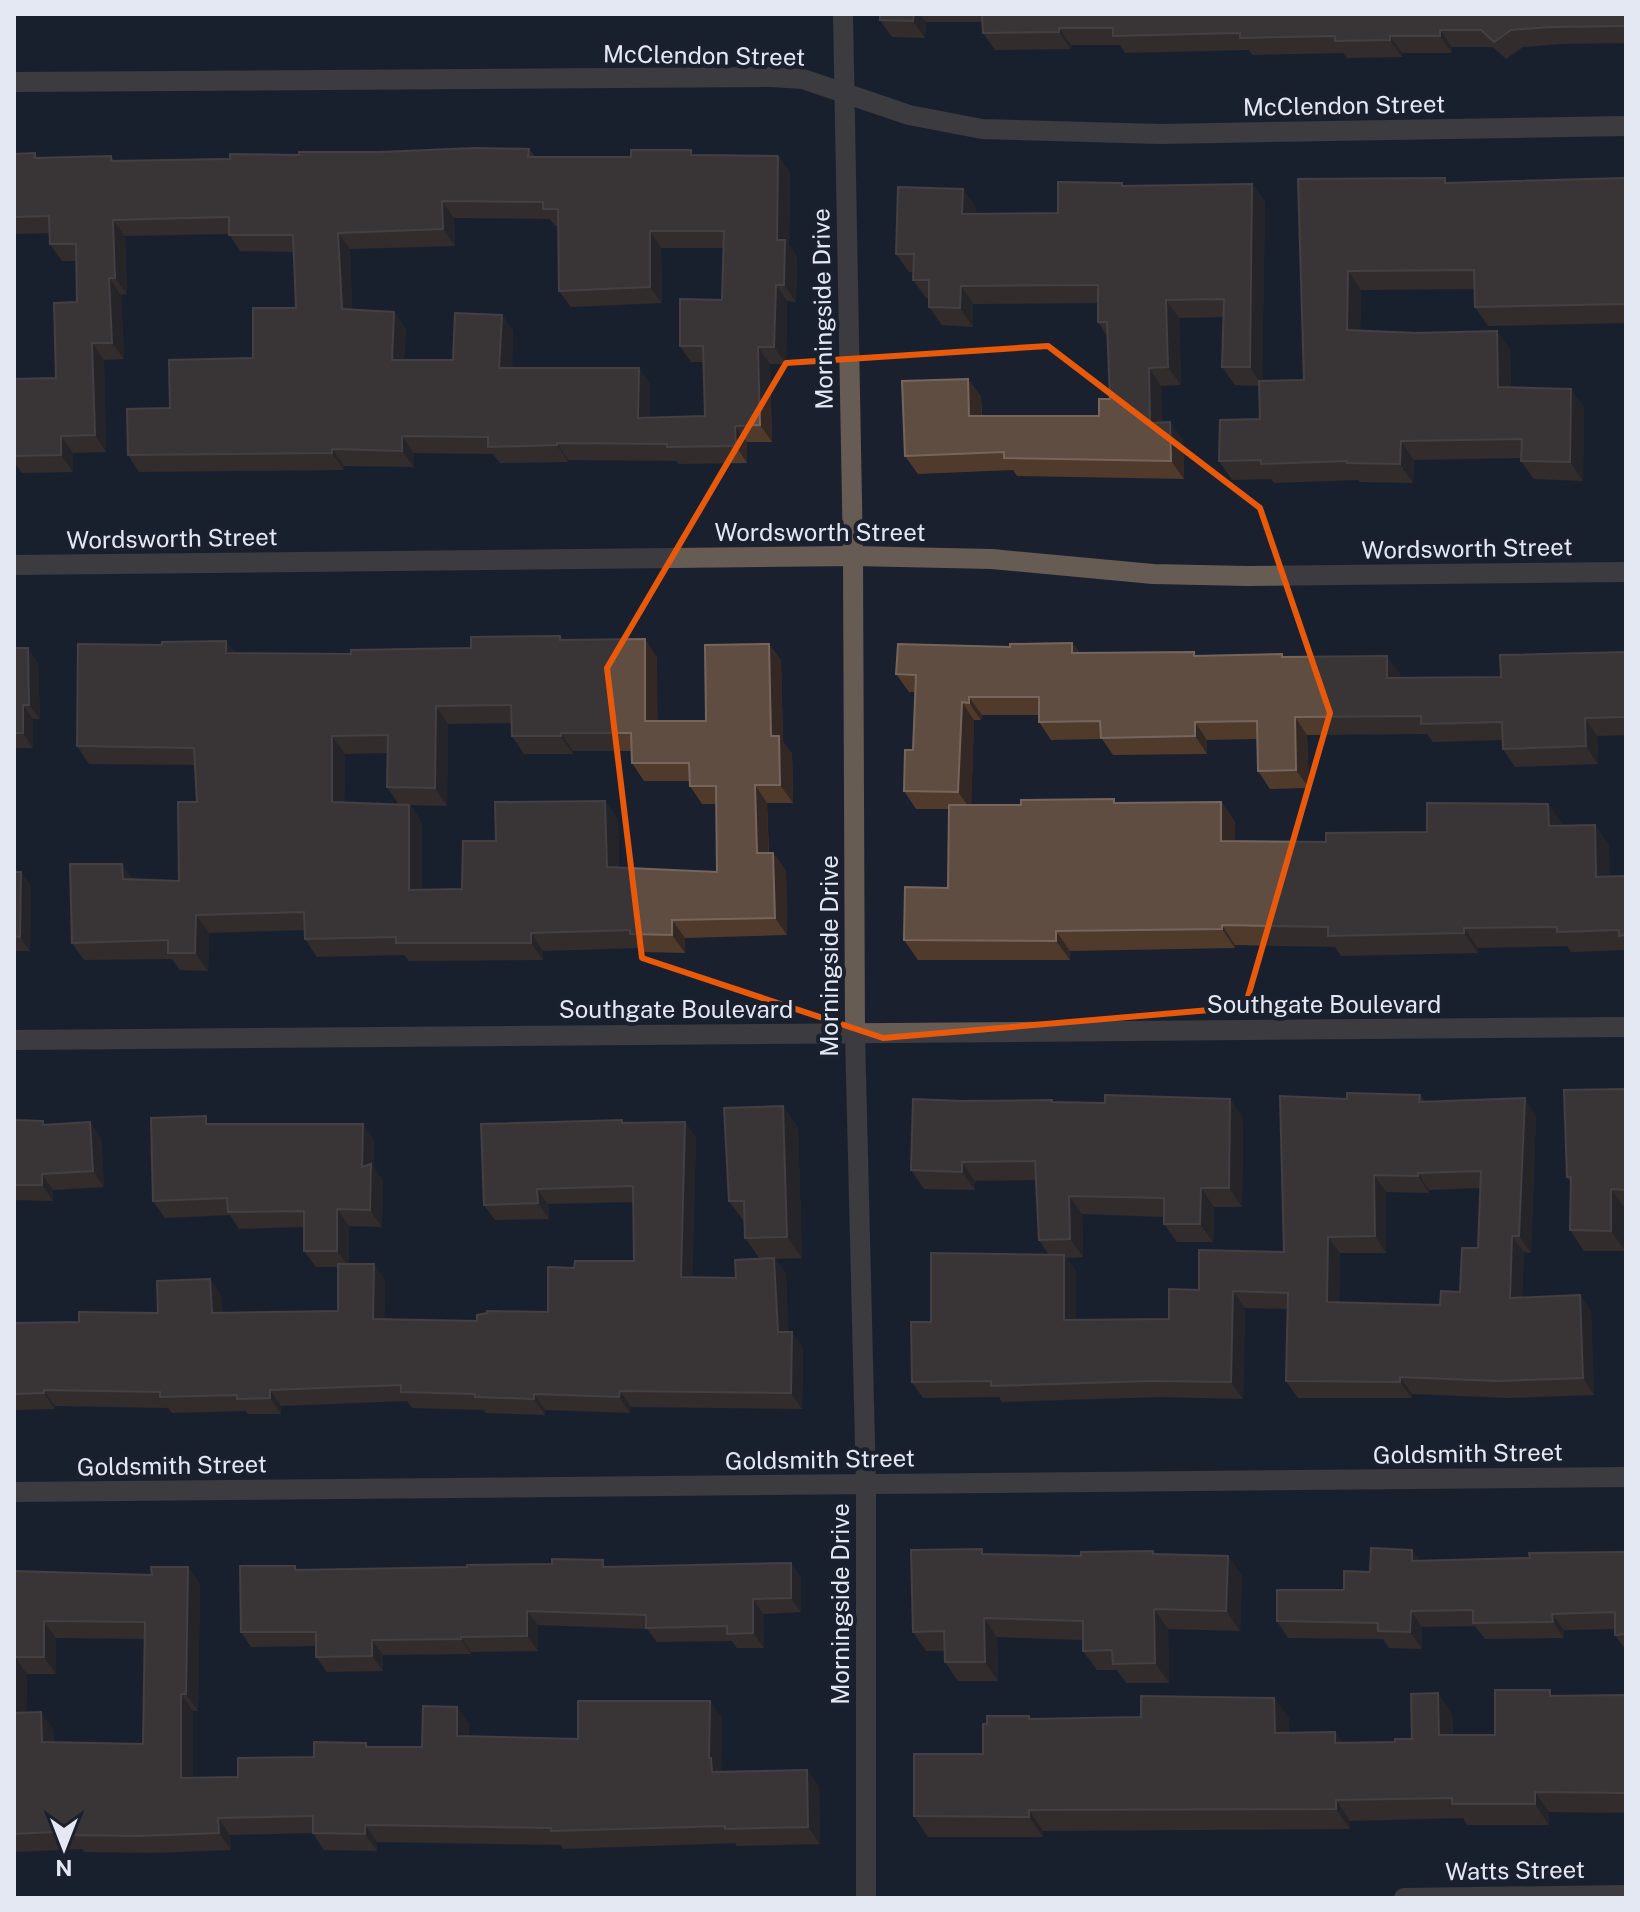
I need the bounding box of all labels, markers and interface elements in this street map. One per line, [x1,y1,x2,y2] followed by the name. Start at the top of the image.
[603,39,805,71] street label: McClendon Street
[1243,89,1445,121] street label: McClendon Street
[806,208,838,410] street label: Morningside Drive
[714,518,926,546] street label: Wordsworth Street
[66,522,278,554] street label: Wordsworth Street
[1361,532,1573,564] street label: Wordsworth Street
[815,855,843,1057] street label: Morningside Drive
[1207,990,1441,1018] street label: Southgate Boulevard
[559,995,793,1023] street label: Southgate Boulevard
[1373,1437,1563,1469] street label: Goldsmith Street
[725,1443,915,1475] street label: Goldsmith Street
[77,1449,267,1481] street label: Goldsmith Street
[826,1503,854,1705] street label: Morningside Drive
[24,1808,104,1888] north arrow
[55,1855,73,1881] text: N
[1445,1855,1585,1885] street label: Watts Street

